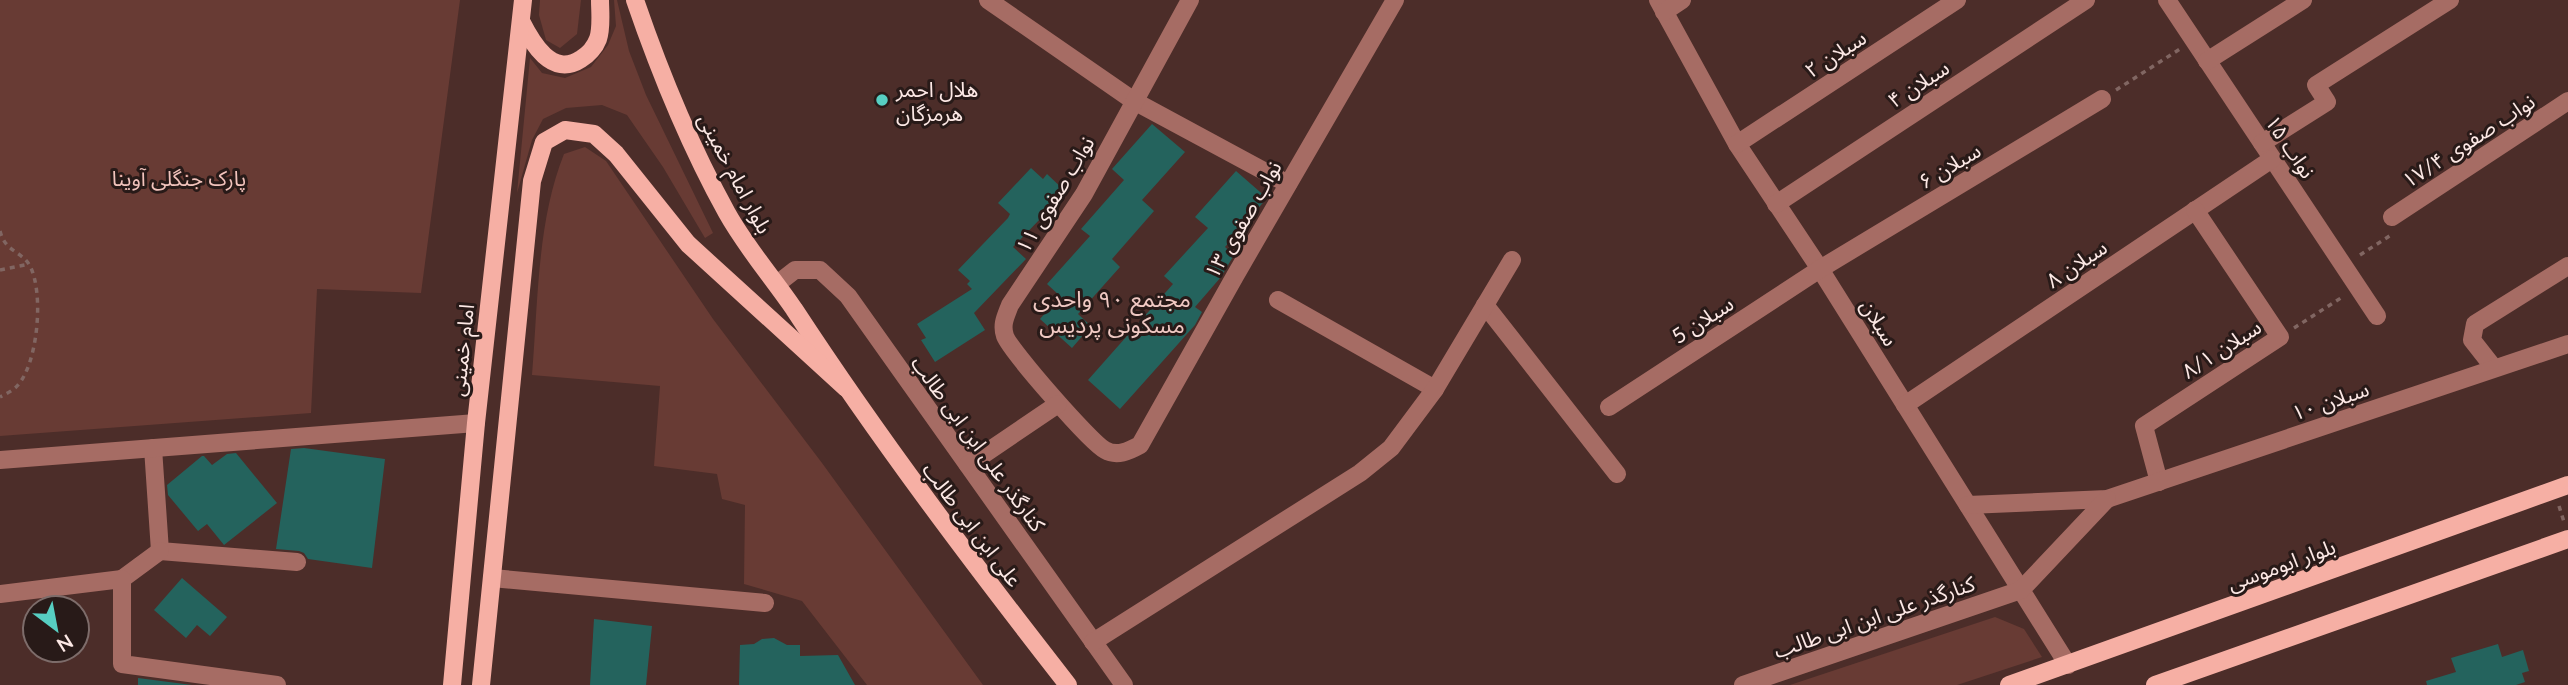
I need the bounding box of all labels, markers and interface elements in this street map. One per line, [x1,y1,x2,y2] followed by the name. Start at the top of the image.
[1800,24,1871,83] street label: سبلان ۲
[1883,54,1954,113] street label: سبلان ۴
[895,76,978,126] place label: هلال احمر هرمزگان
[2397,88,2539,193] street label: نواب صفوی ۱۷/۴
[874,92,890,108] marker: هلال احمر هرمزگان
[689,109,778,240] street label: بلوار امام خمینی
[2260,110,2321,183] street label: نواب ۱۵
[1009,131,1099,257] street label: نواب صفوی ۱۱
[1913,137,1985,194] street label: سبلان ۶
[1198,156,1287,283] street label: نواب صفوی ۱۳
[112,165,246,192] park label: پارک جنگلی آوینا
[2041,234,2112,293] street label: سبلان ۸
[1033,284,1191,340] district label: مجتمع ٩٠ واحدی مسکونی پردیس
[1667,290,1738,349] street label: سبلان 5
[1855,294,1904,351] street label: سبلان
[444,303,483,398] street label: امام خمینی
[2177,313,2266,384] street label: سبلان ۸/۱
[907,350,1051,536] street label: کنارگذر علی ابن ابی طالب
[2288,375,2372,426] street label: سبلان ۱۰
[918,457,1028,591] street label: علی ابن ابی طالب
[2223,533,2339,596] street label: بلوار ابوموسی
[1770,570,1978,663] street label: کنارگذر علی ابن ابی طالب
[21,594,91,664] north arrow
[53,630,78,657] text: N

